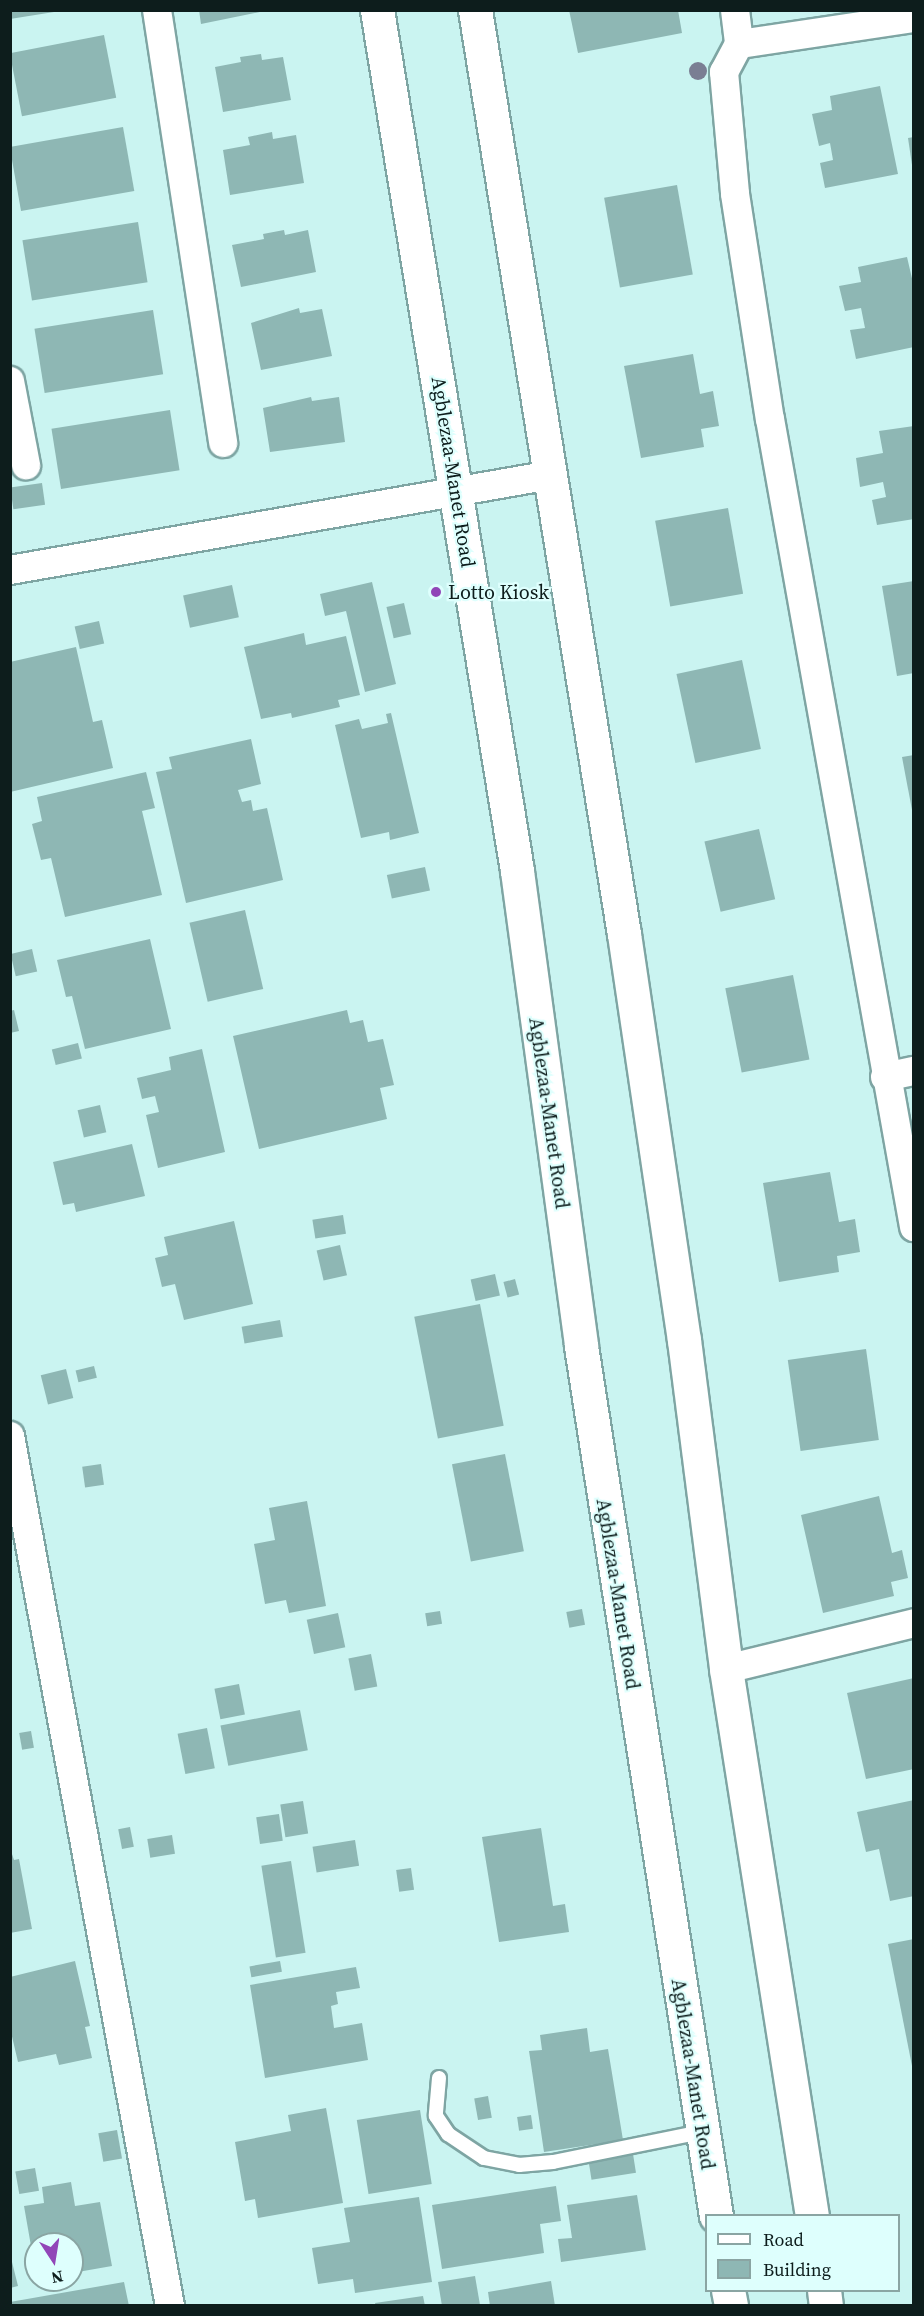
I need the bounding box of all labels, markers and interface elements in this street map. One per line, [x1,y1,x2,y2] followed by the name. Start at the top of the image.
[426,375,480,569] street label: Agblezaa-Manet Road
[448,580,549,604] place label: Lotto Kiosk
[429,585,443,599] marker: Lotto Kiosk
[524,1016,574,1210] street label: Agblezaa-Manet Road
[591,1497,645,1691] street label: Agblezaa-Manet Road
[666,1977,720,2171] street label: Agblezaa-Manet Road
[705,2214,900,2292] legend
[763,2227,804,2252] text: Road
[24,2232,84,2292] north arrow
[763,2257,831,2282] text: Building
[49,2266,65,2290] text: N

